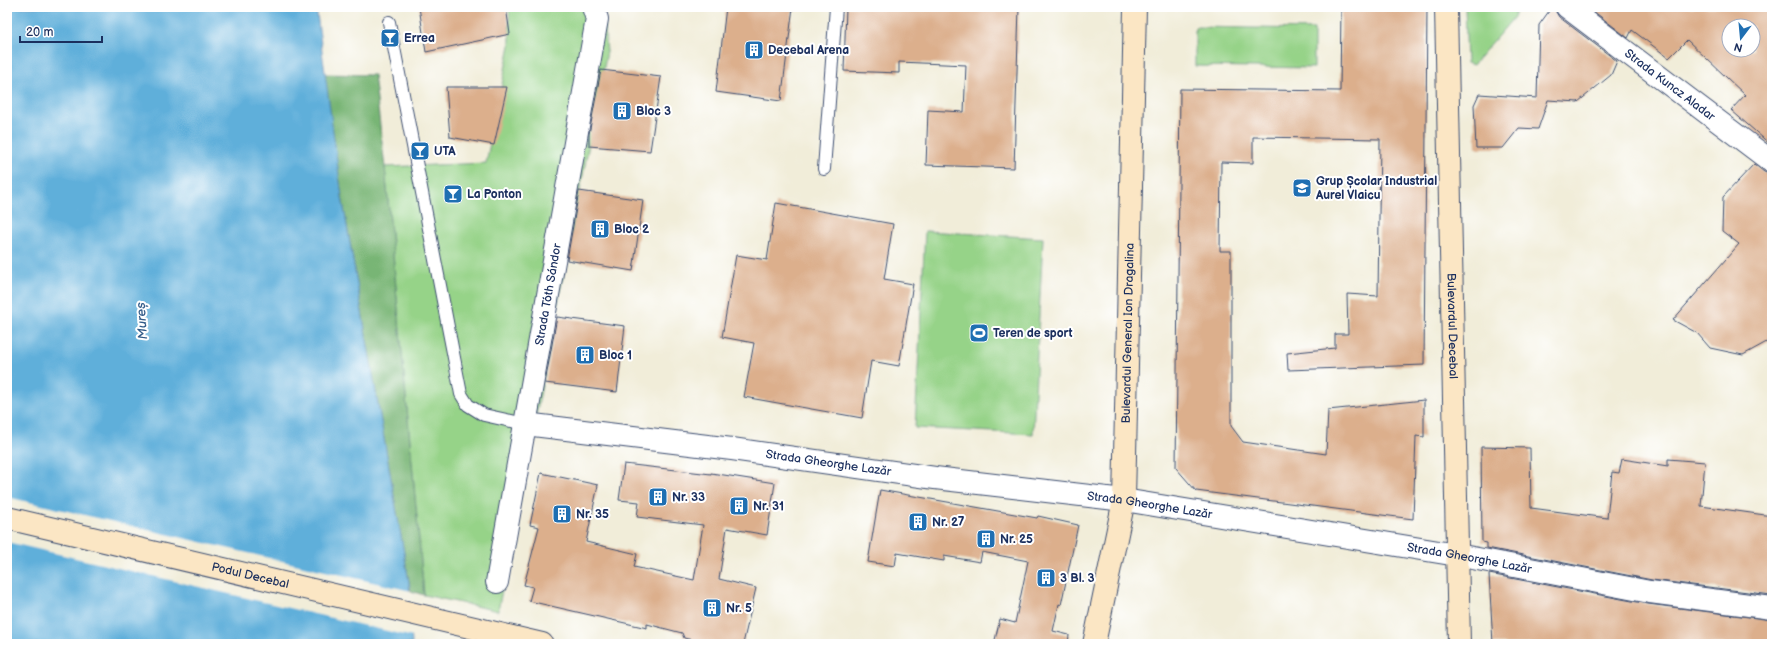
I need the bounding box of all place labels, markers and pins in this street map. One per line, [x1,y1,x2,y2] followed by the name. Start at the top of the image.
[379,27,401,49] bar icon: Errea
[404,31,435,46] place label: Errea
[743,39,765,61] building icon: Decebal Arena
[768,43,849,58] place label: Decebal Arena
[611,100,633,122] building icon: Bloc 3
[636,104,671,119] place label: Bloc 3
[409,140,431,162] bar icon: UTA
[434,144,456,159] place label: UTA
[1315,174,1437,203] place label: Grup Școlar Industrial Aurel Vlaicu
[1291,177,1313,199] school or university icon: Grup Școlar Industrial Aurel Vlaicu
[442,183,464,205] bar icon: La Ponton
[467,187,522,202] place label: La Ponton
[589,218,611,240] building icon: Bloc 2
[614,222,650,237] place label: Bloc 2
[968,322,990,344] sports icon: Teren de sport
[993,326,1073,341] place label: Teren de sport
[574,344,596,366] building icon: Bloc 1
[599,348,632,363] place label: Bloc 1
[647,486,669,508] building icon: Nr. 33
[672,490,705,505] place label: Nr. 33
[728,495,750,517] building icon: Nr. 31
[753,499,784,514] place label: Nr. 31
[551,503,573,525] building icon: Nr. 35
[576,507,609,522] place label: Nr. 35
[907,511,929,533] building icon: Nr. 27
[932,515,965,530] place label: Nr. 27
[975,528,997,550] building icon: Nr. 25
[1000,532,1033,547] place label: Nr. 25
[1035,567,1057,589] building icon: 3 Bl. 3
[1060,571,1095,586] place label: 3 Bl. 3
[701,597,723,619] building icon: Nr. 5
[726,601,752,616] place label: Nr. 5

